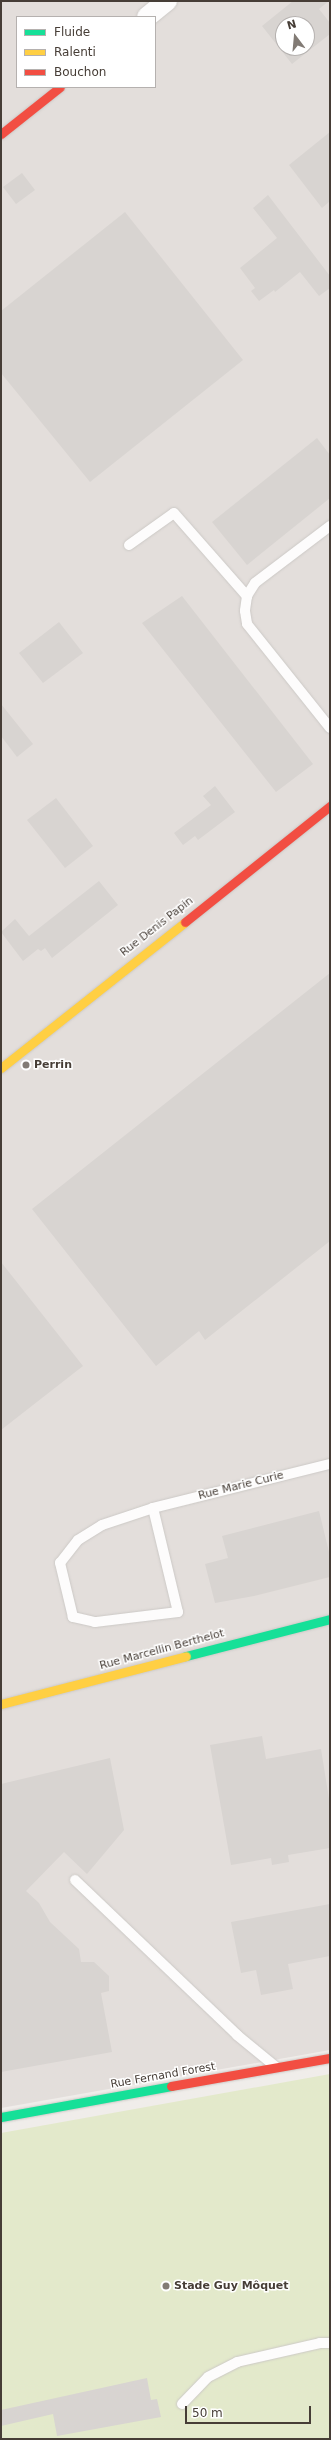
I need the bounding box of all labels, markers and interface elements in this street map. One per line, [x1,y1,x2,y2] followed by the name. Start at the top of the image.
[16,16,156,88] legend
[275,16,315,56] north arrow
[286,17,298,32] text: N
[54,25,90,39] text: Fluide
[54,45,96,59] text: Ralenti
[54,65,106,79] text: Bouchon
[118,894,196,960] street label: Rue Denis Papin
[34,1058,72,1072] place label: Perrin
[21,1060,31,1070] marker: Perrin
[197,1469,285,1503] street label: Rue Marie Curie
[98,1627,226,1673] street label: Rue Marcellin Berthelot
[110,2060,216,2092] street label: Rue Fernand Forest
[174,2279,289,2293] place label: Stade Guy Môquet
[161,2281,171,2291] marker: Stade Guy Môquet
[187,2398,313,2424] scale bar
[192,2406,223,2420] text: 50 m

